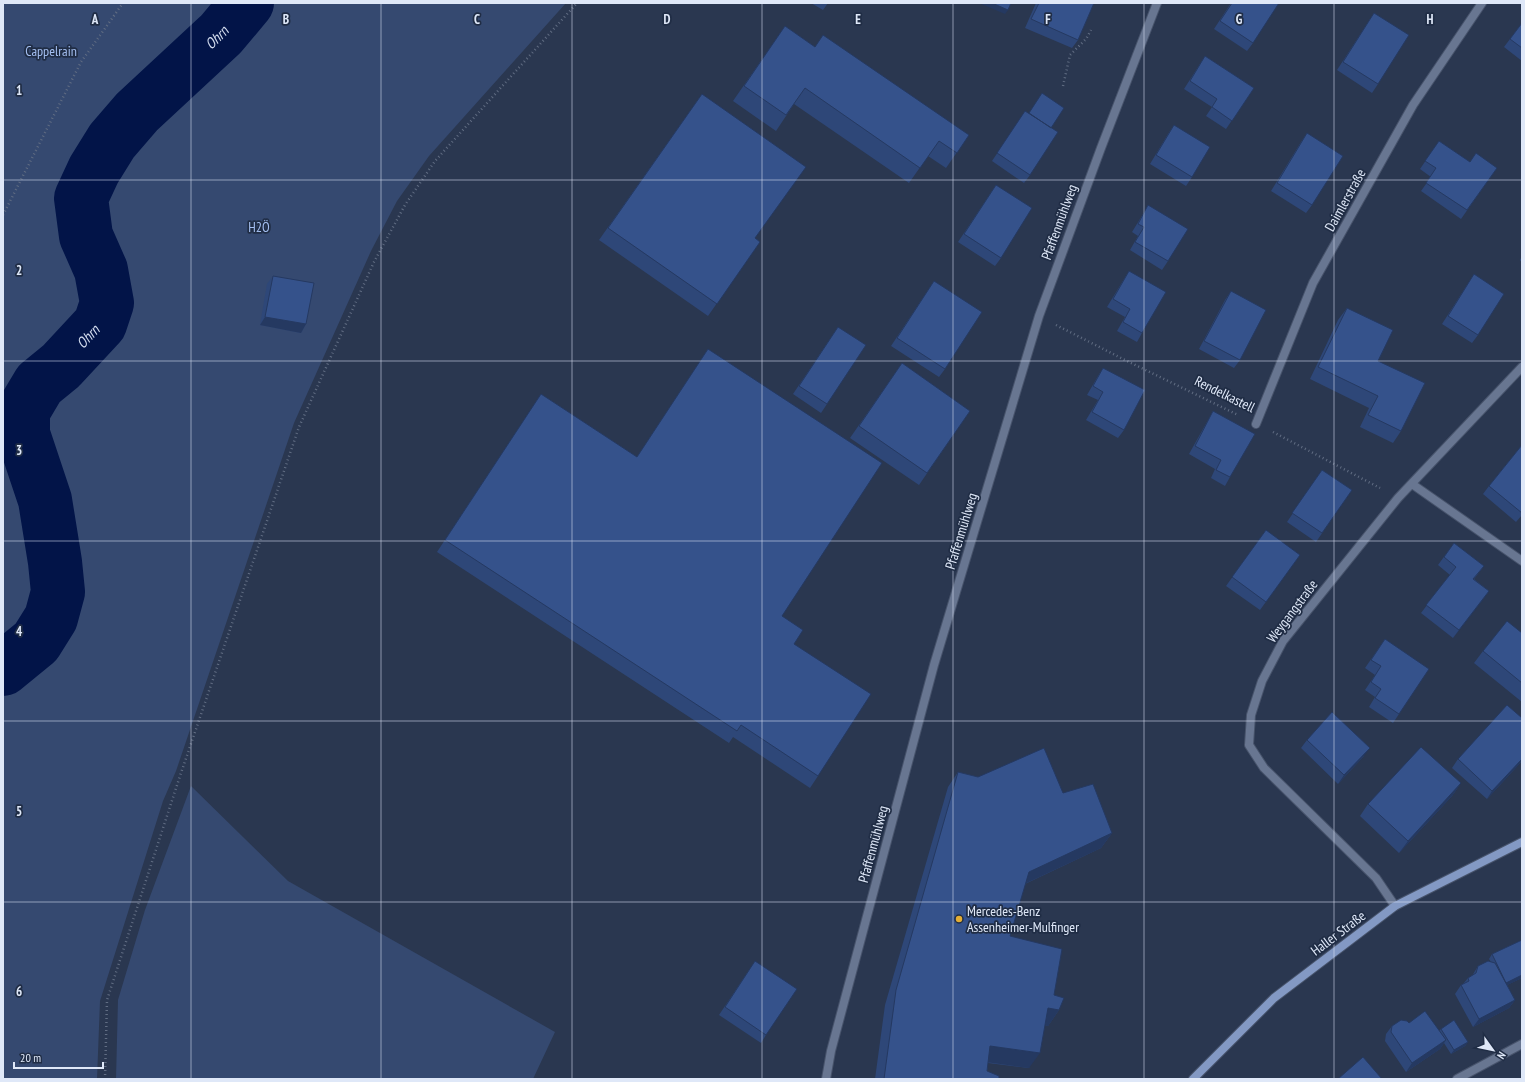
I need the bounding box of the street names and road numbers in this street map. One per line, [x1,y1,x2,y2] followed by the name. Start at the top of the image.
[1320,165,1370,234] street label: Daimlerstraße
[1037,182,1081,262] street label: Pfaffenmühlweg
[1192,372,1259,417] street label: Rendelkastell
[941,491,981,571] street label: Pfaffenmühlweg
[1262,576,1322,646] street label: Weygangstraße
[854,804,892,884] street label: Pfaffenmühlweg
[1307,906,1369,959] street label: Haller Straße

